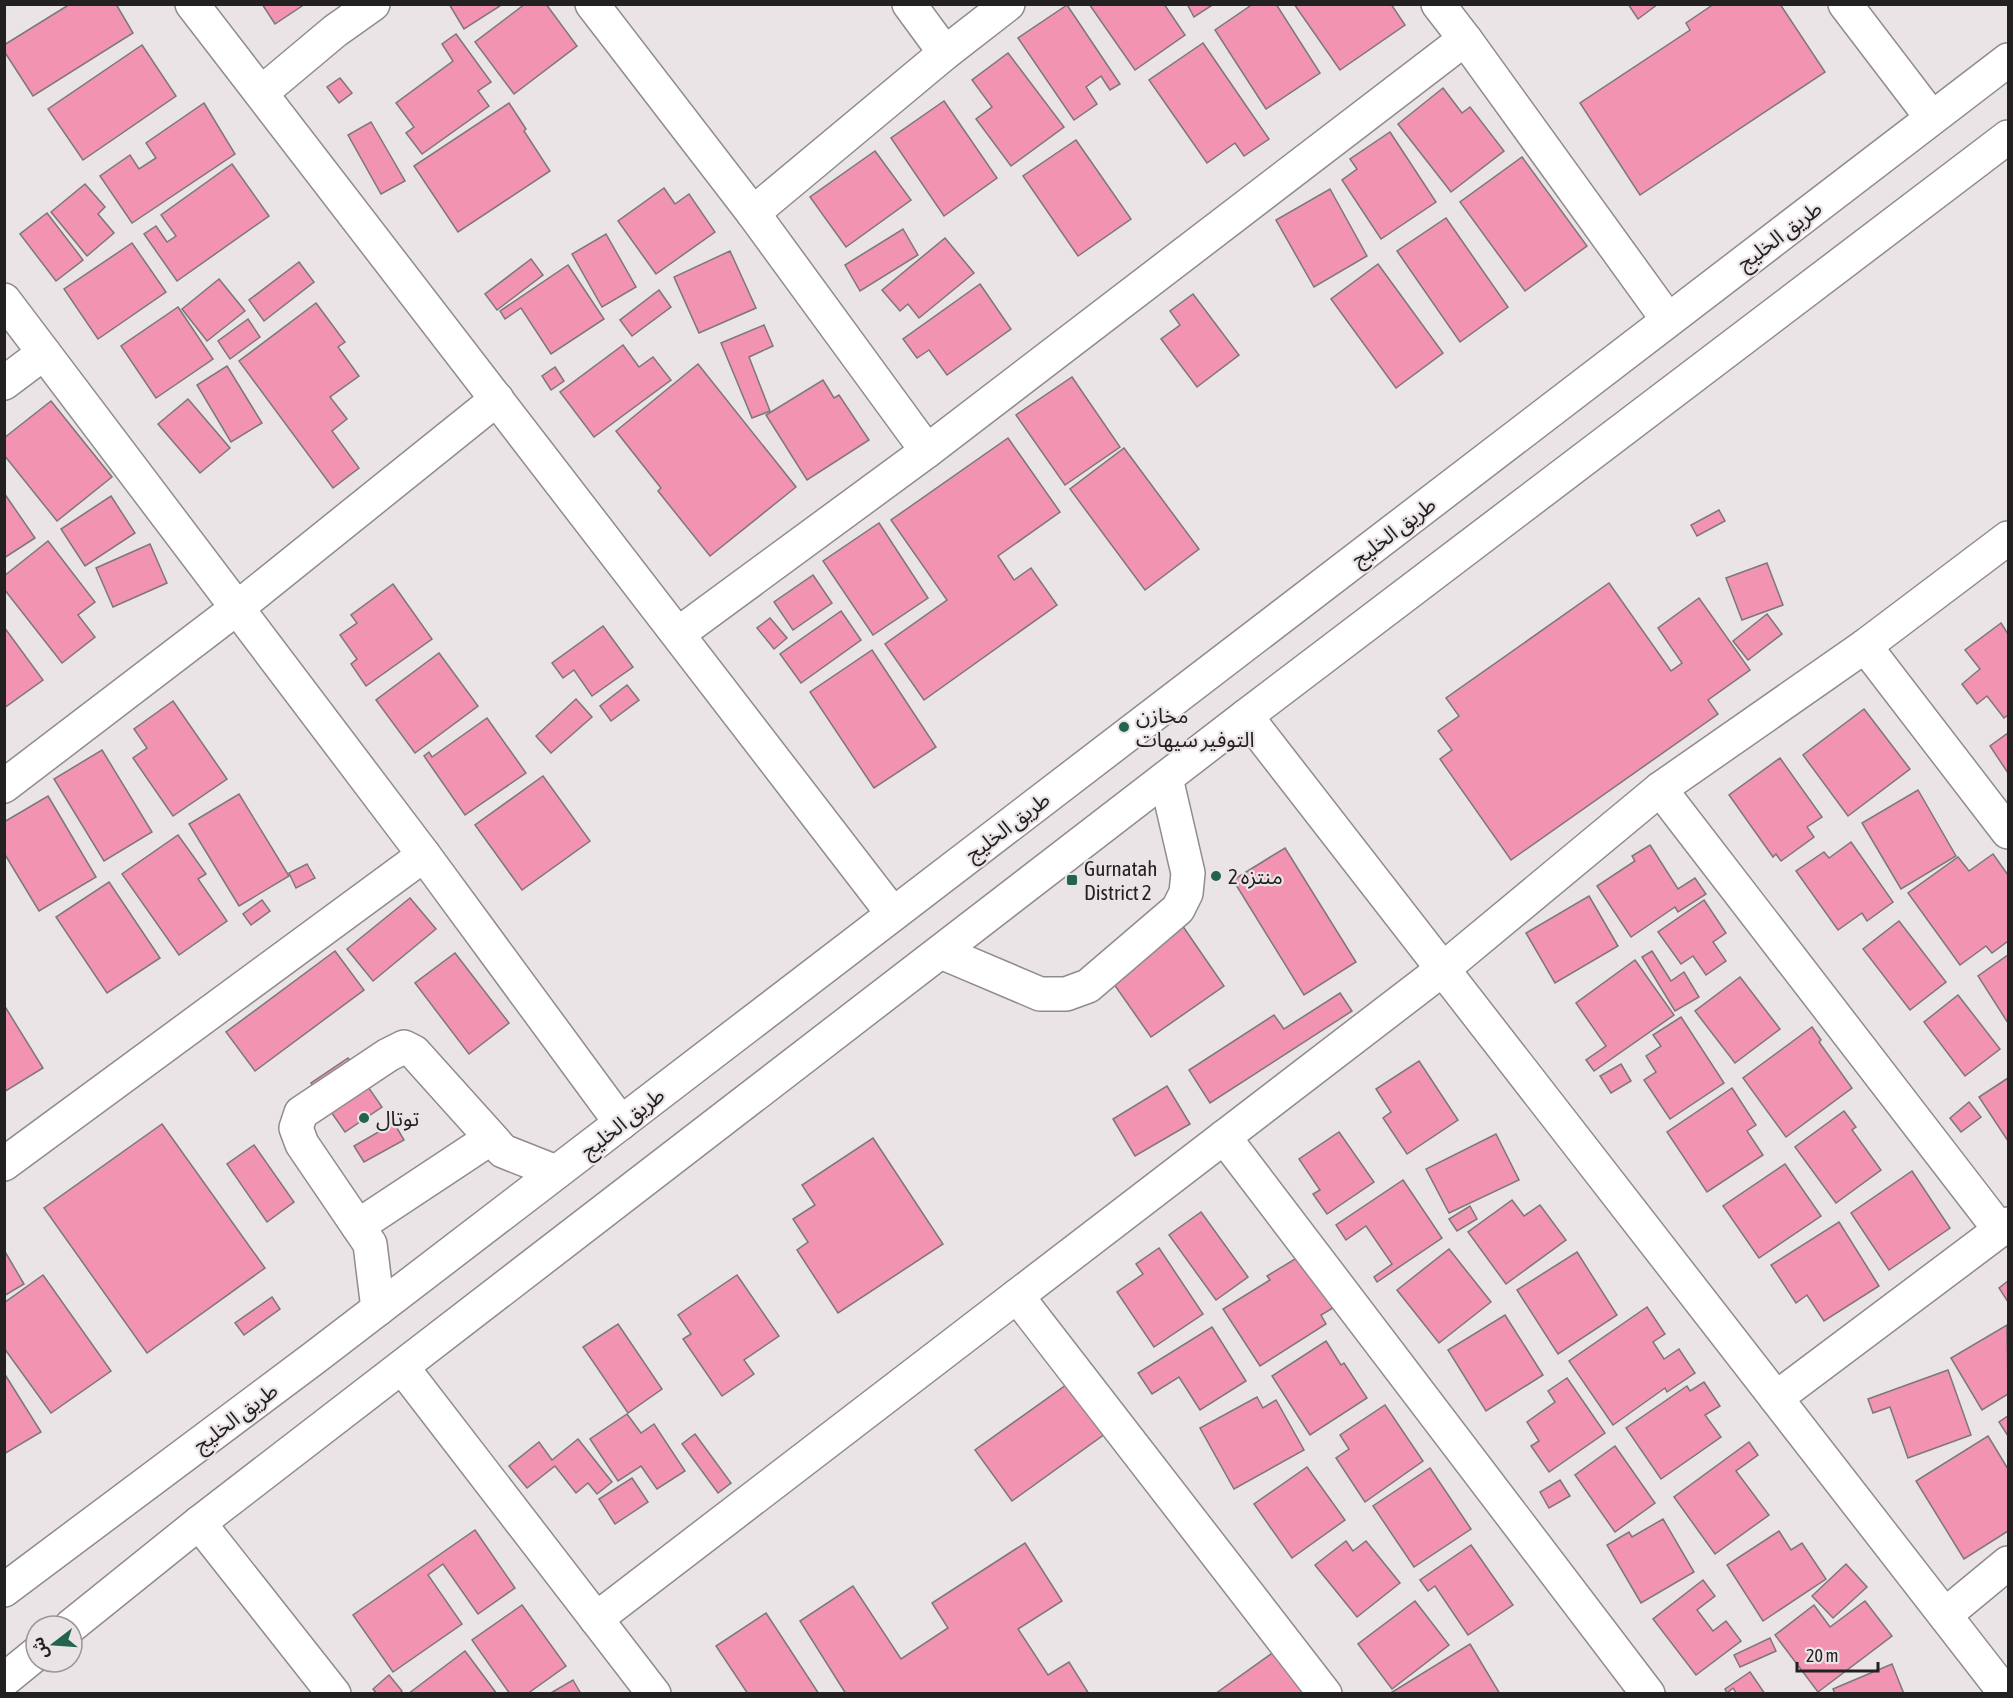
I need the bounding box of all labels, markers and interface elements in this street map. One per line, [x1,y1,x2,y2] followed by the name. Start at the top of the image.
[1732,195,1828,278] street label: طريق الخليج
[1346,491,1442,574] street label: طريق الخليج
[1136,703,1255,752] place label: مخازن التوفير سيهات
[1117,720,1131,734] marker: مخازن التوفير سيهات
[960,786,1056,869] street label: طريق الخليج
[1084,856,1157,904] place label: Gurnatah District 2
[1228,864,1283,889] place label: منتزه 2
[1209,869,1223,883] marker: منتزه 2
[1065,873,1079,887] marker: Gurnatah District 2
[575,1082,671,1165] street label: طريق الخليج
[376,1106,419,1131] place label: توتال
[357,1111,371,1125] marker: توتال
[188,1377,284,1460] street label: طريق الخليج
[24,1614,84,1674] north arrow
[28,1635,52,1661] text: ش
[1797,1635,1878,1673] scale bar
[1806,1645,1838,1666] text: 20 m

